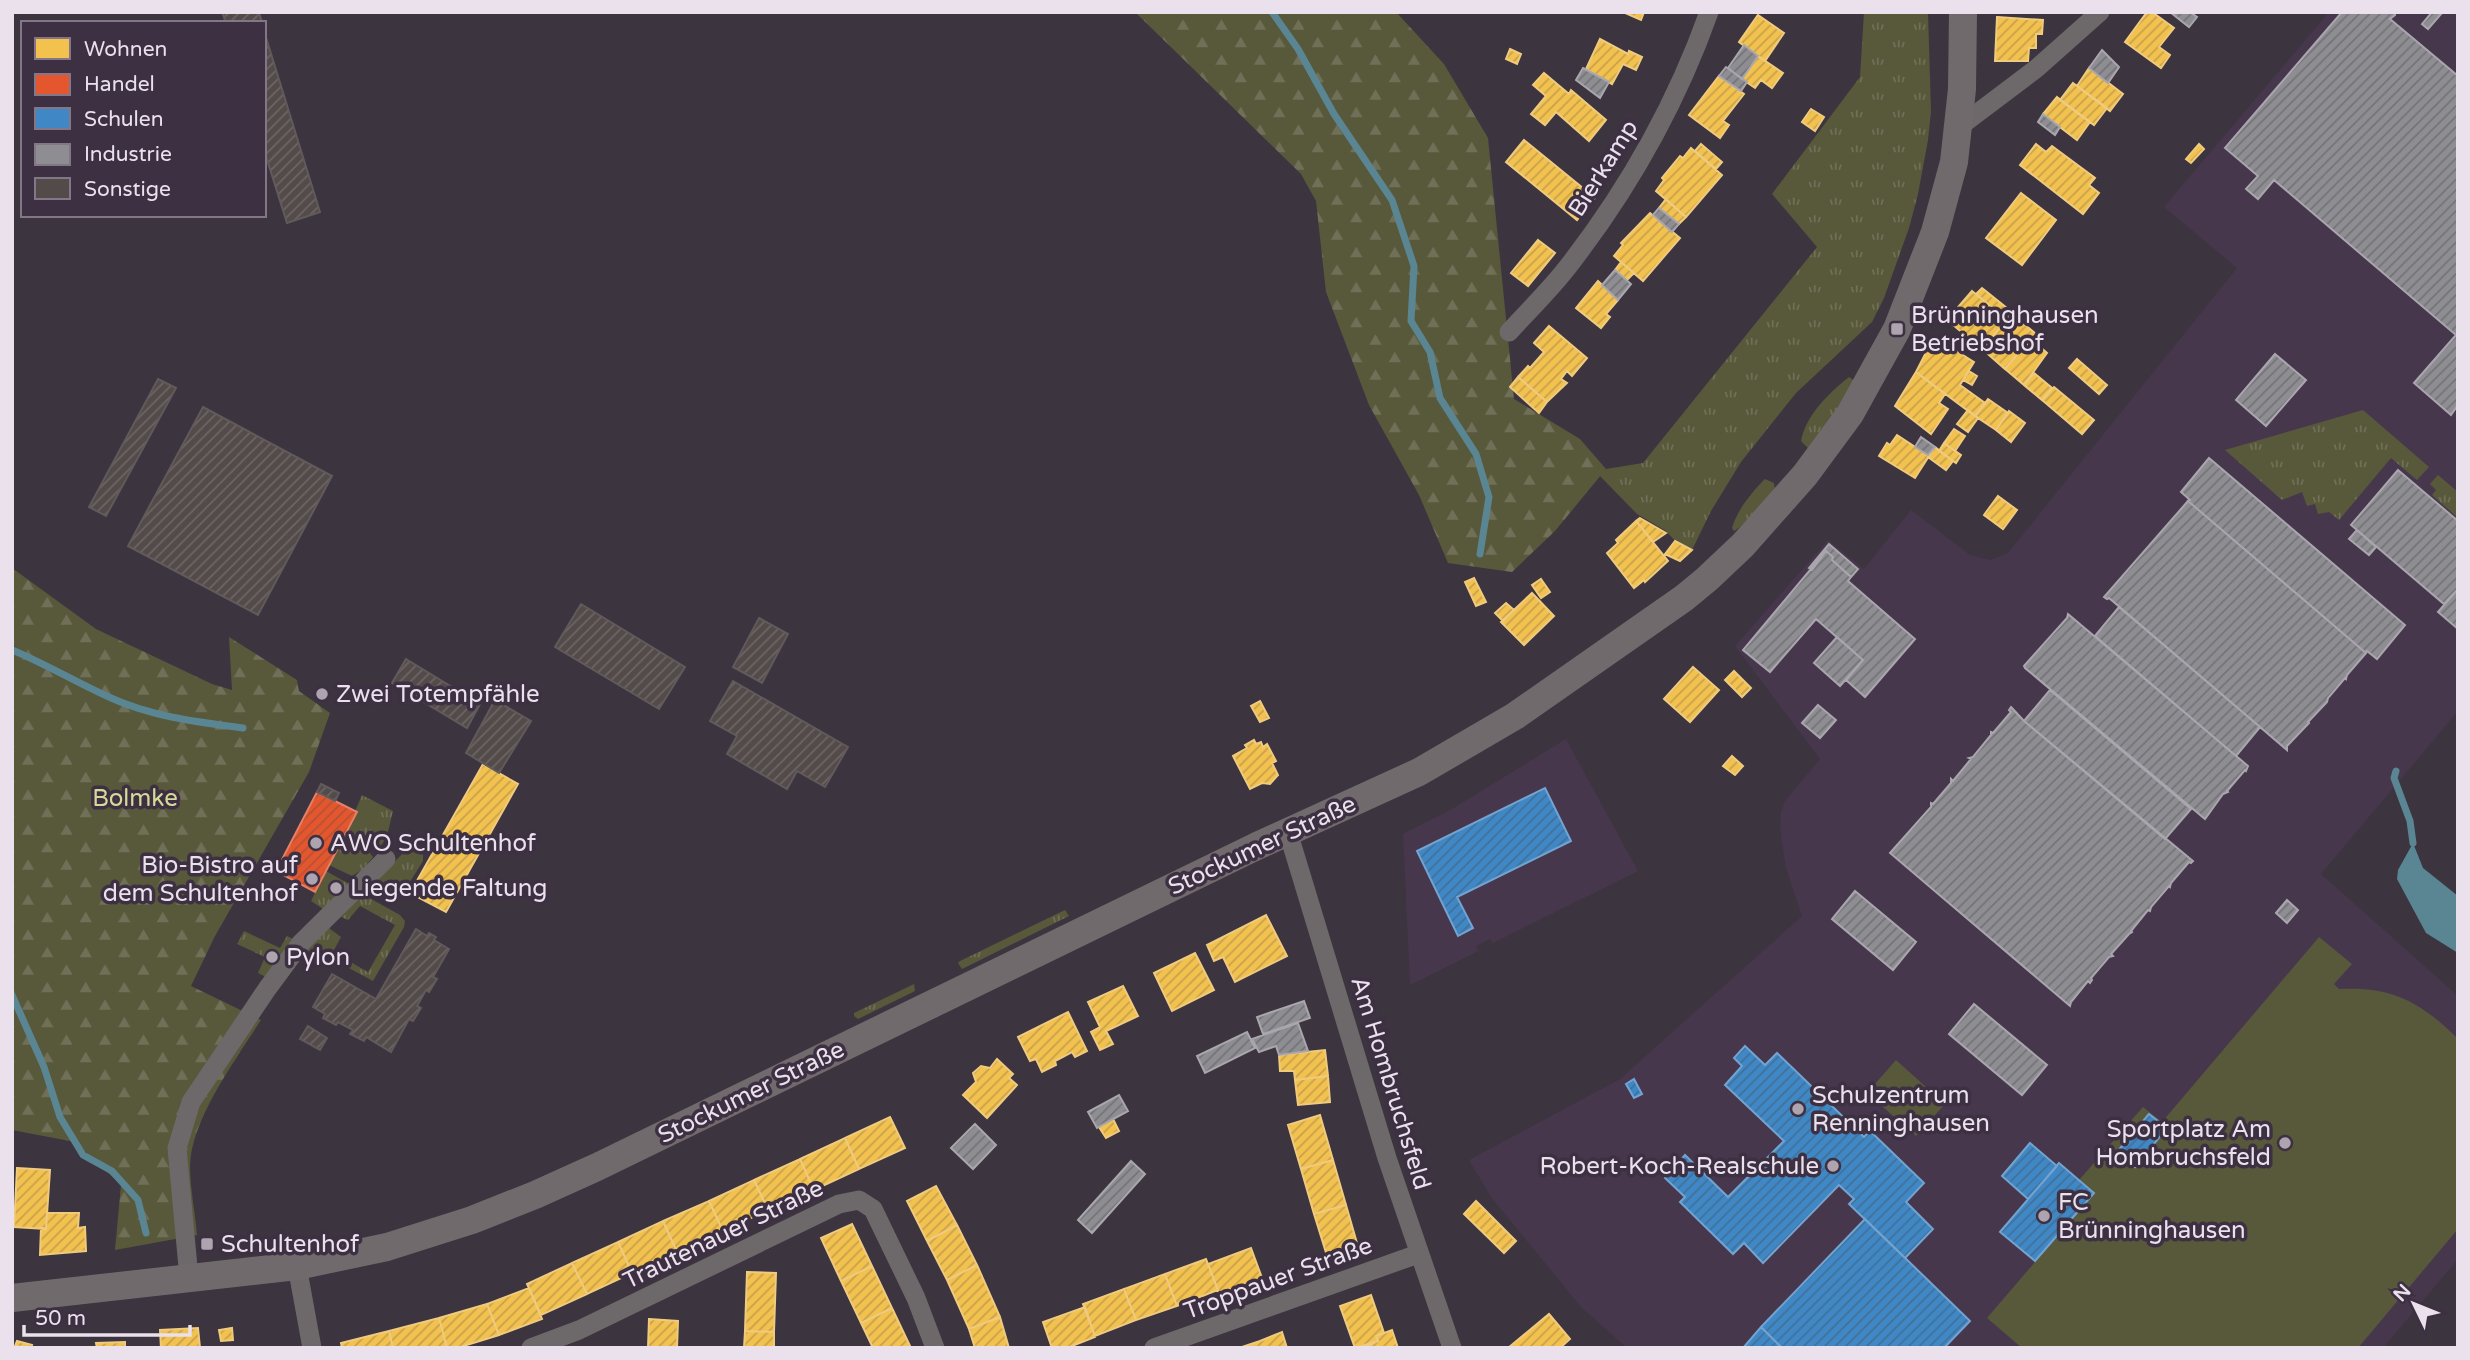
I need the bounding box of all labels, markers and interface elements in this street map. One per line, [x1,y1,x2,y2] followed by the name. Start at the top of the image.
[21,21,266,217] legend
[84,37,167,62] text: Wohnen
[84,72,155,97] text: Handel
[84,107,164,132] text: Schulen
[1562,114,1645,222] street label: Bierkamp
[84,142,172,167] text: Industrie
[84,177,171,202] text: Sonstige
[1911,301,2099,358] place label: Brünninghausen Betriebshof
[1889,321,1905,337] marker: Brünninghausen Betriebshof
[336,680,540,709] place label: Zwei Totempfähle
[314,686,330,702] marker: Zwei Totempfähle
[92,784,178,813] park label: Bolmke
[1164,789,1361,902] street label: Stockumer Straße
[330,829,537,858] place label: AWO Schultenhof
[308,835,324,851] marker: AWO Schultenhof
[103,851,299,908] place label: Bio-Bistro auf dem Schultenhof
[304,871,320,887] marker: Bio-Bistro auf dem Schultenhof
[350,874,547,903] place label: Liegende Faltung
[328,880,344,896] marker: Liegende Faltung
[286,943,350,972] place label: Pylon
[264,949,280,965] marker: Pylon
[1344,973,1437,1193] street label: Am Hombruchsfeld
[653,1035,849,1150] street label: Stockumer Straße
[1812,1081,1990,1138] place label: Schulzentrum Renninghausen
[1790,1101,1806,1117] marker: Schulzentrum Renninghausen
[2096,1115,2271,1172] place label: Sportplatz Am Hombruchsfeld
[2277,1135,2293,1151] marker: Sportplatz Am Hombruchsfeld
[1539,1152,1819,1181] place label: Robert-Koch-Realschule
[1825,1158,1841,1174] marker: Robert-Koch-Realschule
[618,1173,828,1295] street label: Trautenauer Straße
[2058,1188,2246,1245] place label: FC Brünninghausen
[2036,1208,2052,1224] marker: FC Brünninghausen
[221,1230,360,1259] place label: Schultenhof
[1180,1231,1376,1326] street label: Troppauer Straße
[199,1236,215,1252] marker: Schultenhof
[2379,1269,2449,1339] north arrow
[2389,1280,2416,1306] text: N
[24,1294,191,1338] scale bar
[35,1306,86,1331] text: 50 m

